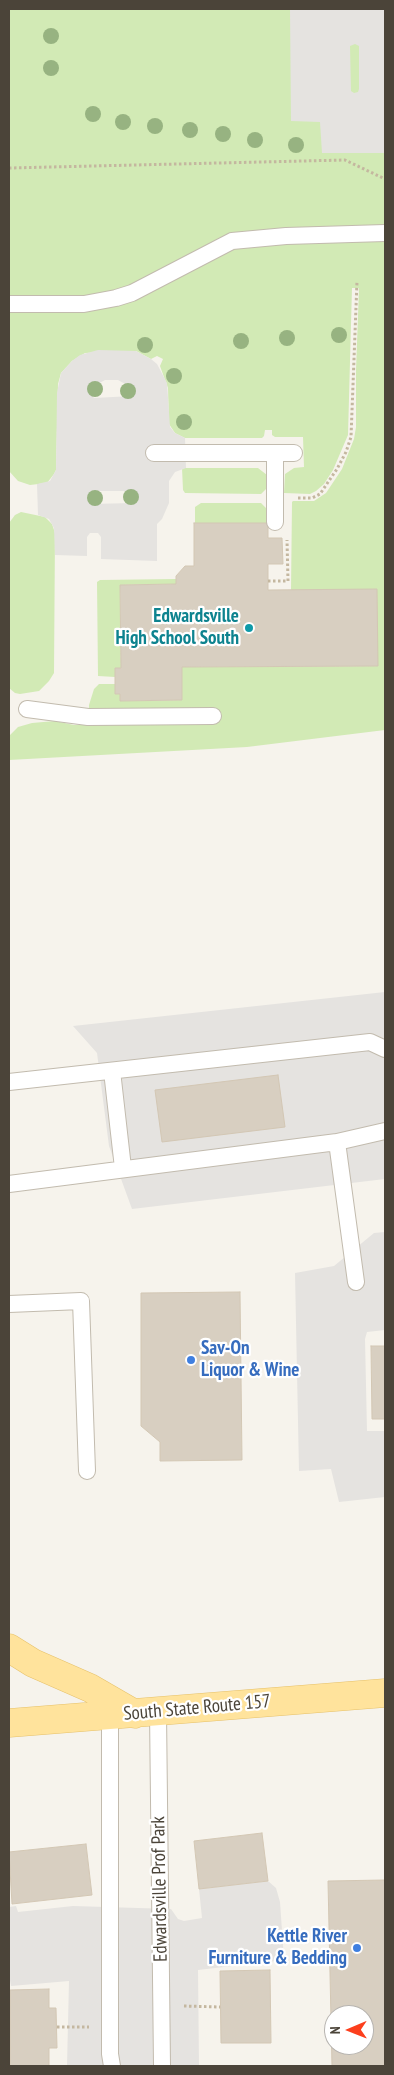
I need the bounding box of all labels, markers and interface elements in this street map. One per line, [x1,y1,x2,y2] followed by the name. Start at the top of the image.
[115,606,239,650] place label: Edwardsville High School South
[243,622,255,634] marker: Edwardsville High School South
[201,1338,299,1382] place label: Sav-On Liquor & Wine
[185,1354,197,1366] marker: Sav-On Liquor & Wine
[123,1690,271,1726] street label: South State Route 157
[147,1816,173,1962] street label: Edwardsville Prof Park
[208,1926,347,1970] place label: Kettle River Furniture & Bedding
[351,1942,363,1954] marker: Kettle River Furniture & Bedding
[324,2005,374,2055] north arrow
[326,2026,344,2034] text: N

